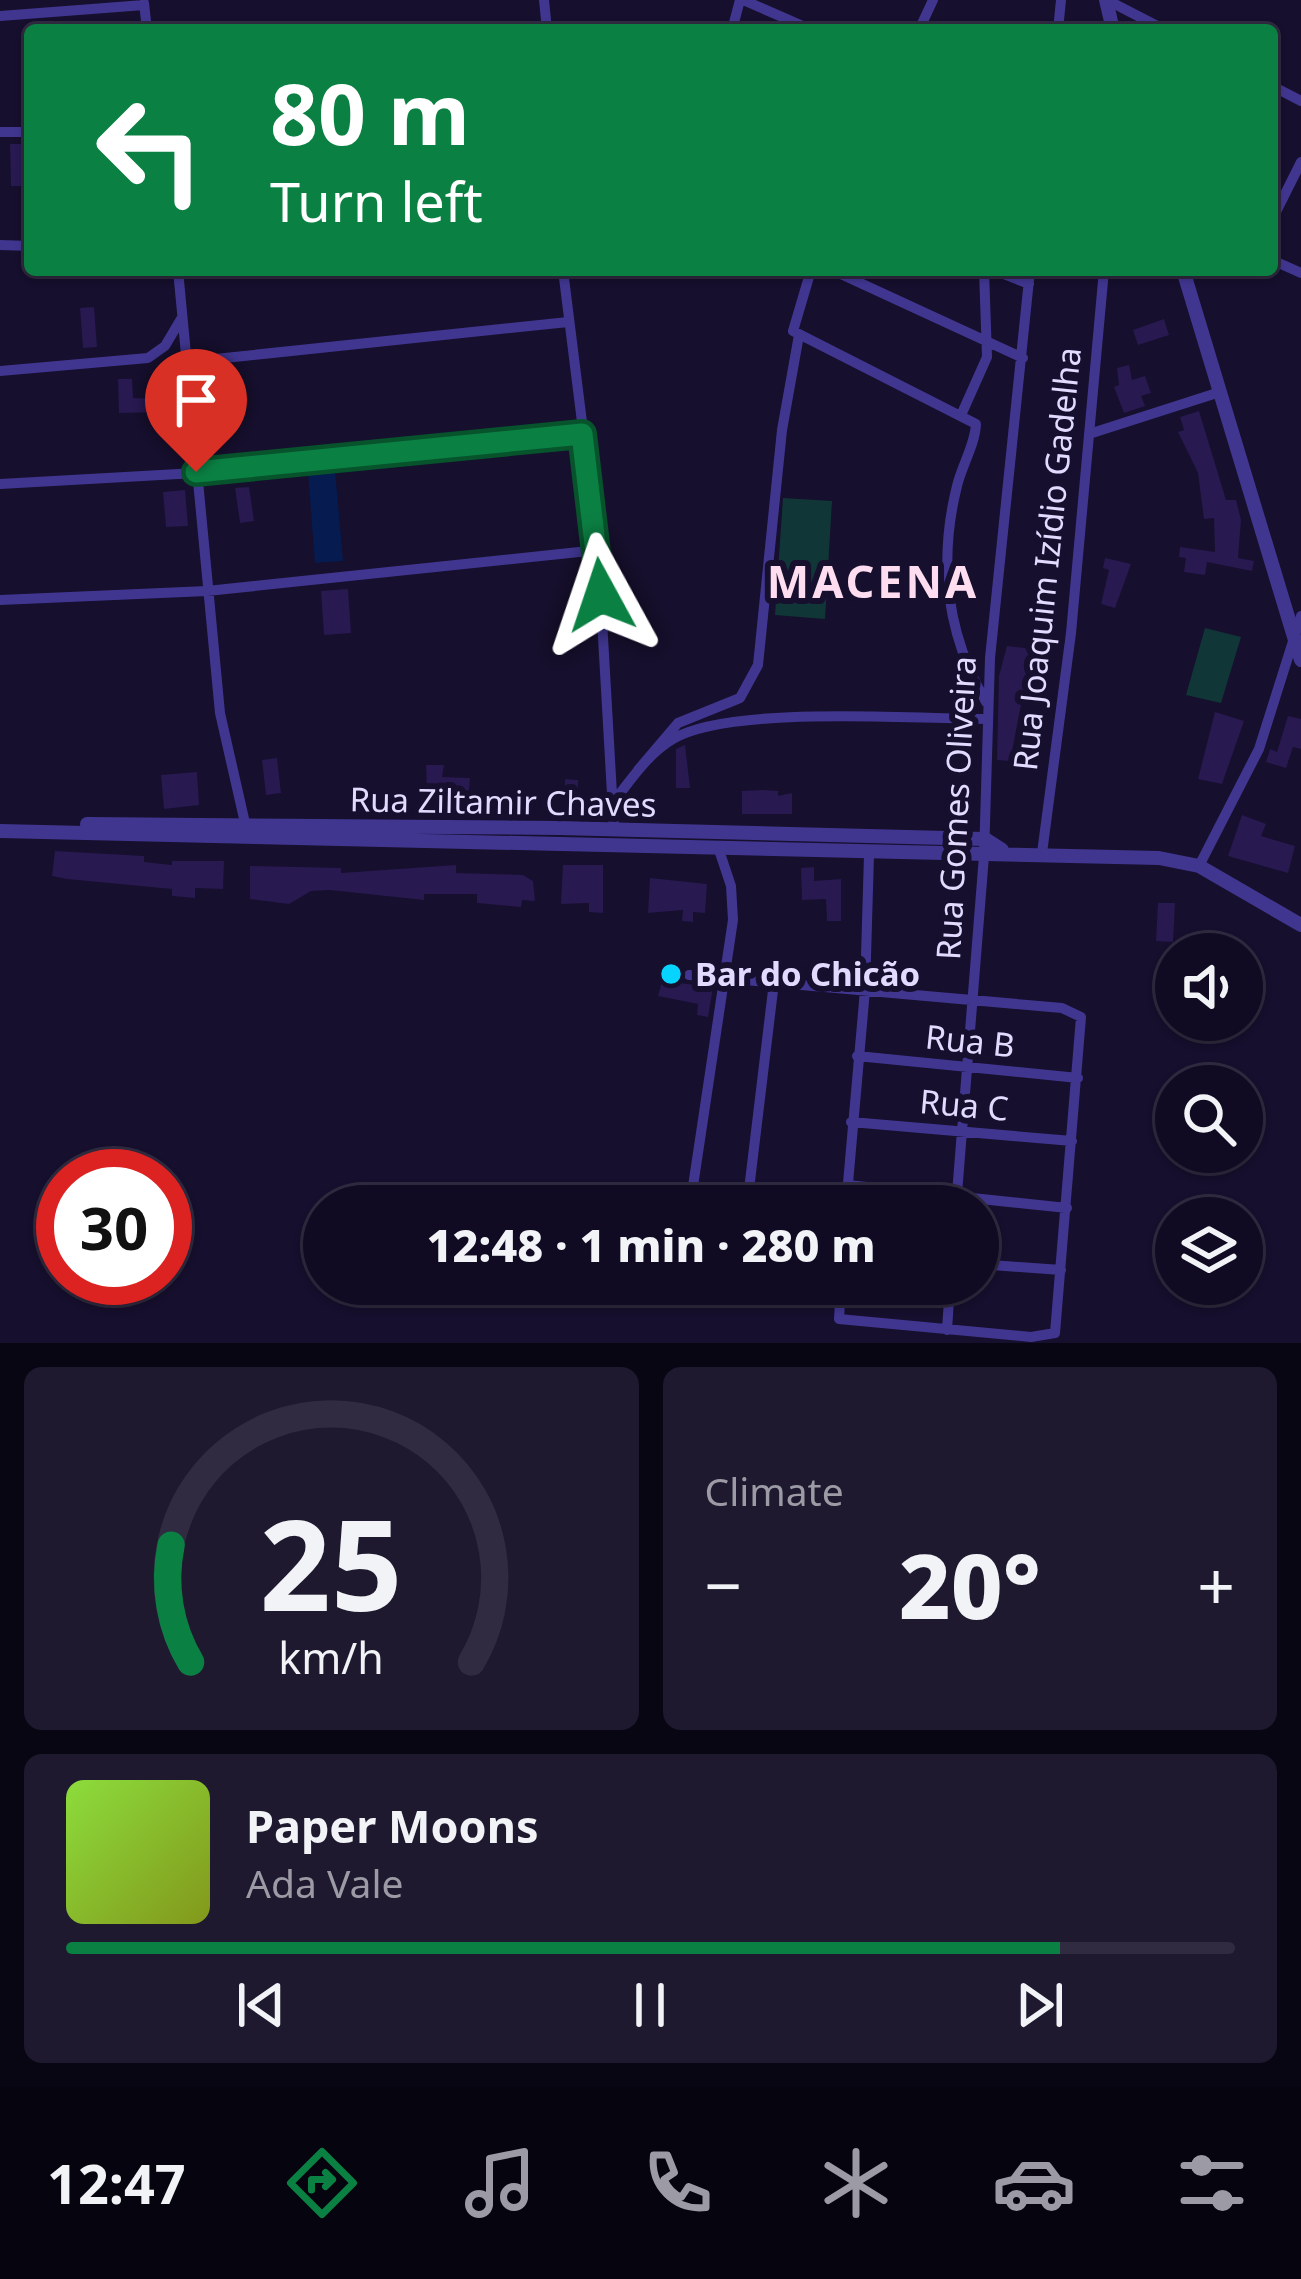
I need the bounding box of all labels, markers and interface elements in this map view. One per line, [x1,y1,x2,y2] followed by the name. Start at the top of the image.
[270,55,470,170] text: 80 m
[72,72,228,228] icon: left
[270,164,483,238] text: Turn left
[1002,345,1091,773] street label: Rua Joaquim Izídio Gadelha
[145,349,247,472] pin
[163,367,229,433] icon: arrive
[538,532,664,658] position arrow
[767,550,979,611] district label: MACENA
[925,655,986,961] street label: Rua Gomes Oliveira
[349,776,657,827] street label: Rua Ziltamir Chaves
[1155,933,1263,1305] map controls
[1155,933,1263,1041] button: sound
[695,951,920,996] place label: Bar do Chicão
[658,961,684,987] marker: Bar do Chicão
[923,1013,1017,1068] street label: Rua B
[1155,1065,1263,1173] button: search
[918,1078,1010,1131] street label: Rua C
[36,1149,192,1305] speed limit sign: 30
[1155,1197,1263,1305] button: layers
[426,1214,876,1275] text: 12:48 · 1 min · 280 m
[705,1464,844,1517] text: Climate
[260,1478,403,1648] text: 25
[899,1523,1041,1645] text: 20°
[705,1539,742,1629] text: −
[1197,1539,1235,1629] text: +
[279,1627,384,1686] text: km/h
[246,1795,539,1856] text: Paper Moons
[246,1856,403,1909] text: Ada Vale
[228,1972,294,2038] icon: previous
[617,1972,683,2038] icon: pause
[1007,1972,1073,2038] icon: next
[280,2141,364,2225] icon: directions
[458,2141,542,2225] icon: music
[636,2141,720,2225] icon: phone
[814,2141,898,2225] icon: climate
[992,2141,1076,2225] icon: car
[1170,2141,1254,2225] icon: filters
[47,2146,186,2220] text: 12:47

